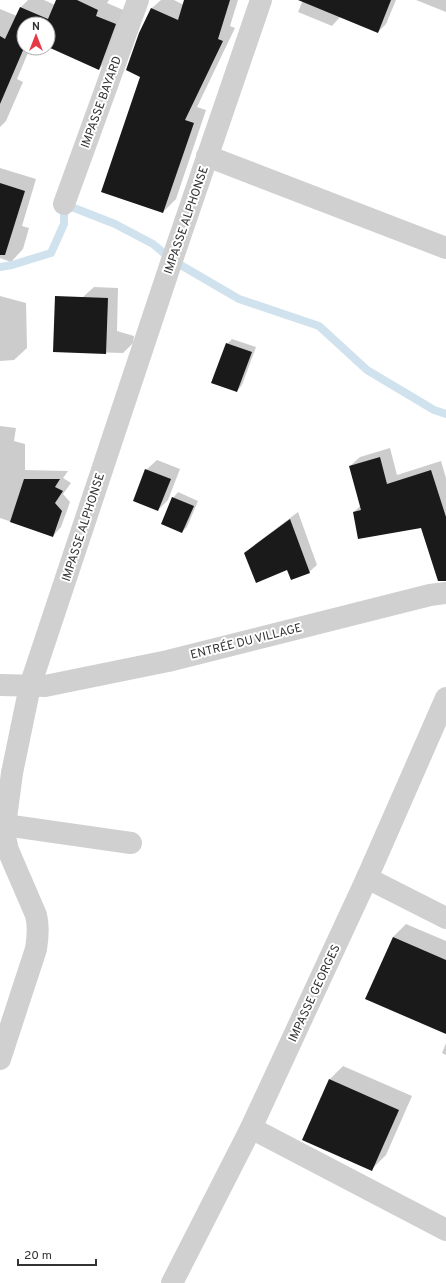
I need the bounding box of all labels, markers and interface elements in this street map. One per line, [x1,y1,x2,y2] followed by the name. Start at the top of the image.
[16,16,56,56] north arrow
[32,20,40,34] text: N
[78,54,126,151] street label: IMPASSE BAYARD
[161,164,213,276] street label: IMPASSE ALPHONSE
[59,471,109,584] street label: IMPASSE ALPHONSE
[189,620,304,664] street label: ENTRÉE DU VILLAGE
[285,942,345,1045] street label: IMPASSE GEORGES
[18,1241,96,1267] scale bar
[24,1248,52,1264] text: 20 m

